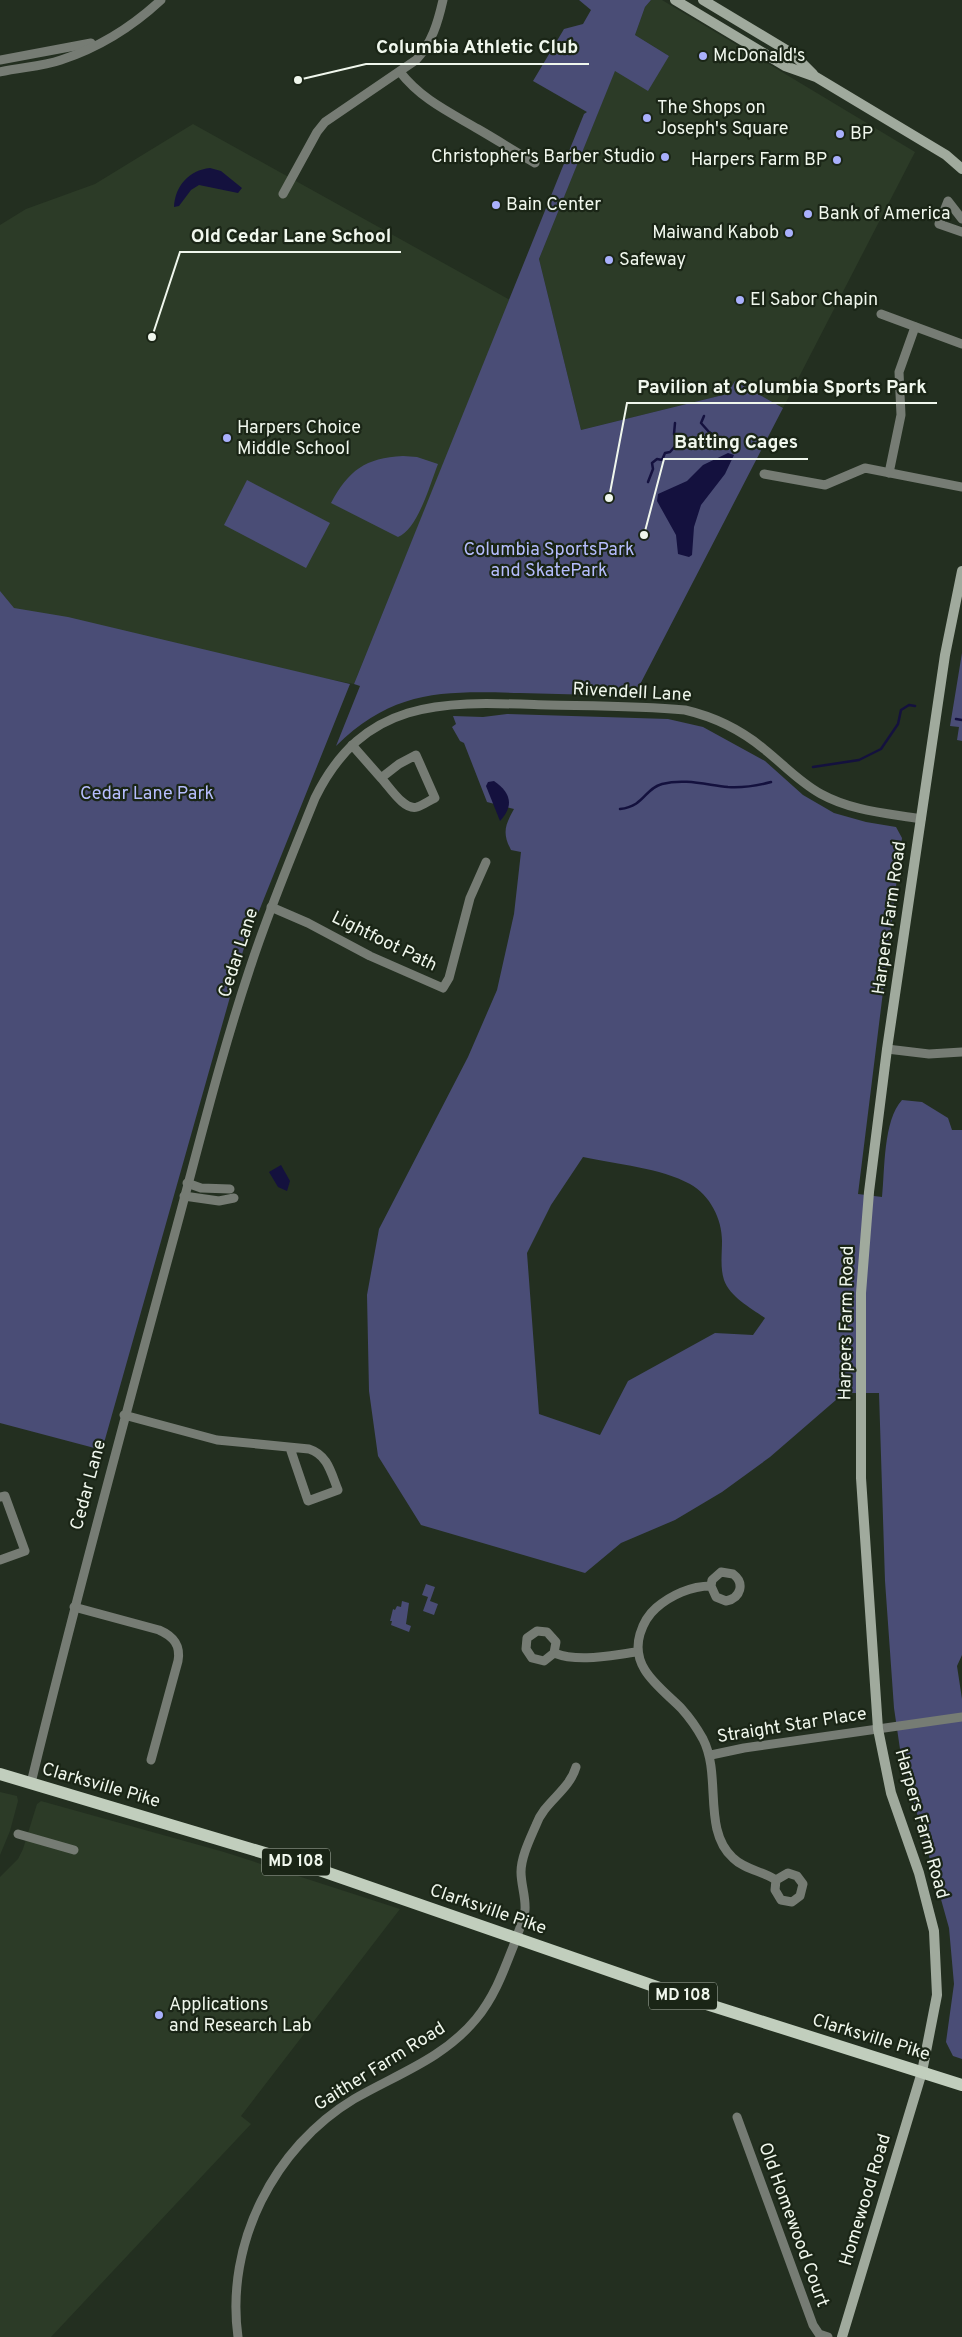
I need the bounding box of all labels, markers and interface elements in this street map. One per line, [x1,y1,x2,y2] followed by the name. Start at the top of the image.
[366,30,589,64] callout: Columbia Athletic Club
[376,36,578,60] text: Columbia Athletic Club
[713,45,805,68] place label: McDonald's
[697,50,709,62] marker: McDonald's
[657,97,788,141] place label: The Shops on Joseph's Square
[641,112,653,124] marker: The Shops on Joseph's Square
[850,123,873,146] place label: BP
[834,128,846,140] marker: BP
[431,146,655,169] place label: Christopher's Barber Studio
[691,149,827,172] place label: Harpers Farm BP
[659,151,671,163] marker: Christopher's Barber Studio
[831,154,843,166] marker: Harpers Farm BP
[506,194,601,217] place label: Bain Center
[490,199,502,211] marker: Bain Center
[818,203,950,226] place label: Bank of America
[802,208,814,220] marker: Bank of America
[180,218,401,252] callout: Old Cedar Lane School
[652,222,779,245] place label: Maiwand Kabob
[191,225,391,249] text: Old Cedar Lane School
[783,227,795,239] marker: Maiwand Kabob
[619,249,686,272] place label: Safeway
[603,254,615,266] marker: Safeway
[750,289,878,312] place label: El Sabor Chapin
[734,294,746,306] marker: El Sabor Chapin
[627,369,937,403] callout: Pavilion at Columbia Sports Park
[637,376,927,400] text: Pavilion at Columbia Sports Park
[237,417,361,461] place label: Harpers Choice Middle School
[664,425,808,459] callout: Batting Cages
[674,431,798,455] text: Batting Cages
[221,432,233,444] marker: Harpers Choice Middle School
[463,539,635,583] park label: Columbia SportsPark and SkatePark
[572,678,692,708] street label: Rivendell Lane
[80,783,214,806] park label: Cedar Lane Park
[868,840,912,996] street label: Harpers Farm Road
[214,905,264,1001] street label: Cedar Lane
[327,906,441,978] street label: Lightfoot Path
[834,1245,860,1401] street label: Harpers Farm Road
[66,1437,112,1533] street label: Cedar Lane
[716,1703,868,1749] street label: Straight Star Place
[889,1746,953,1902] street label: Harpers Farm Road
[39,1758,163,1814] street label: Clarksville Pike
[262,1848,330,1875] road number: MD 108
[427,1879,549,1941] street label: Clarksville Pike
[649,1982,717,2010] road number: MD 108
[169,1994,312,2038] place label: Applications and Research Lab
[153,2009,165,2021] marker: Applications and Research Lab
[809,2009,933,2067] street label: Clarksville Pike
[310,2017,450,2117] street label: Gaither Farm Road
[835,2131,897,2269] street label: Homewood Road
[752,2139,834,2311] street label: Old Homewood Court

